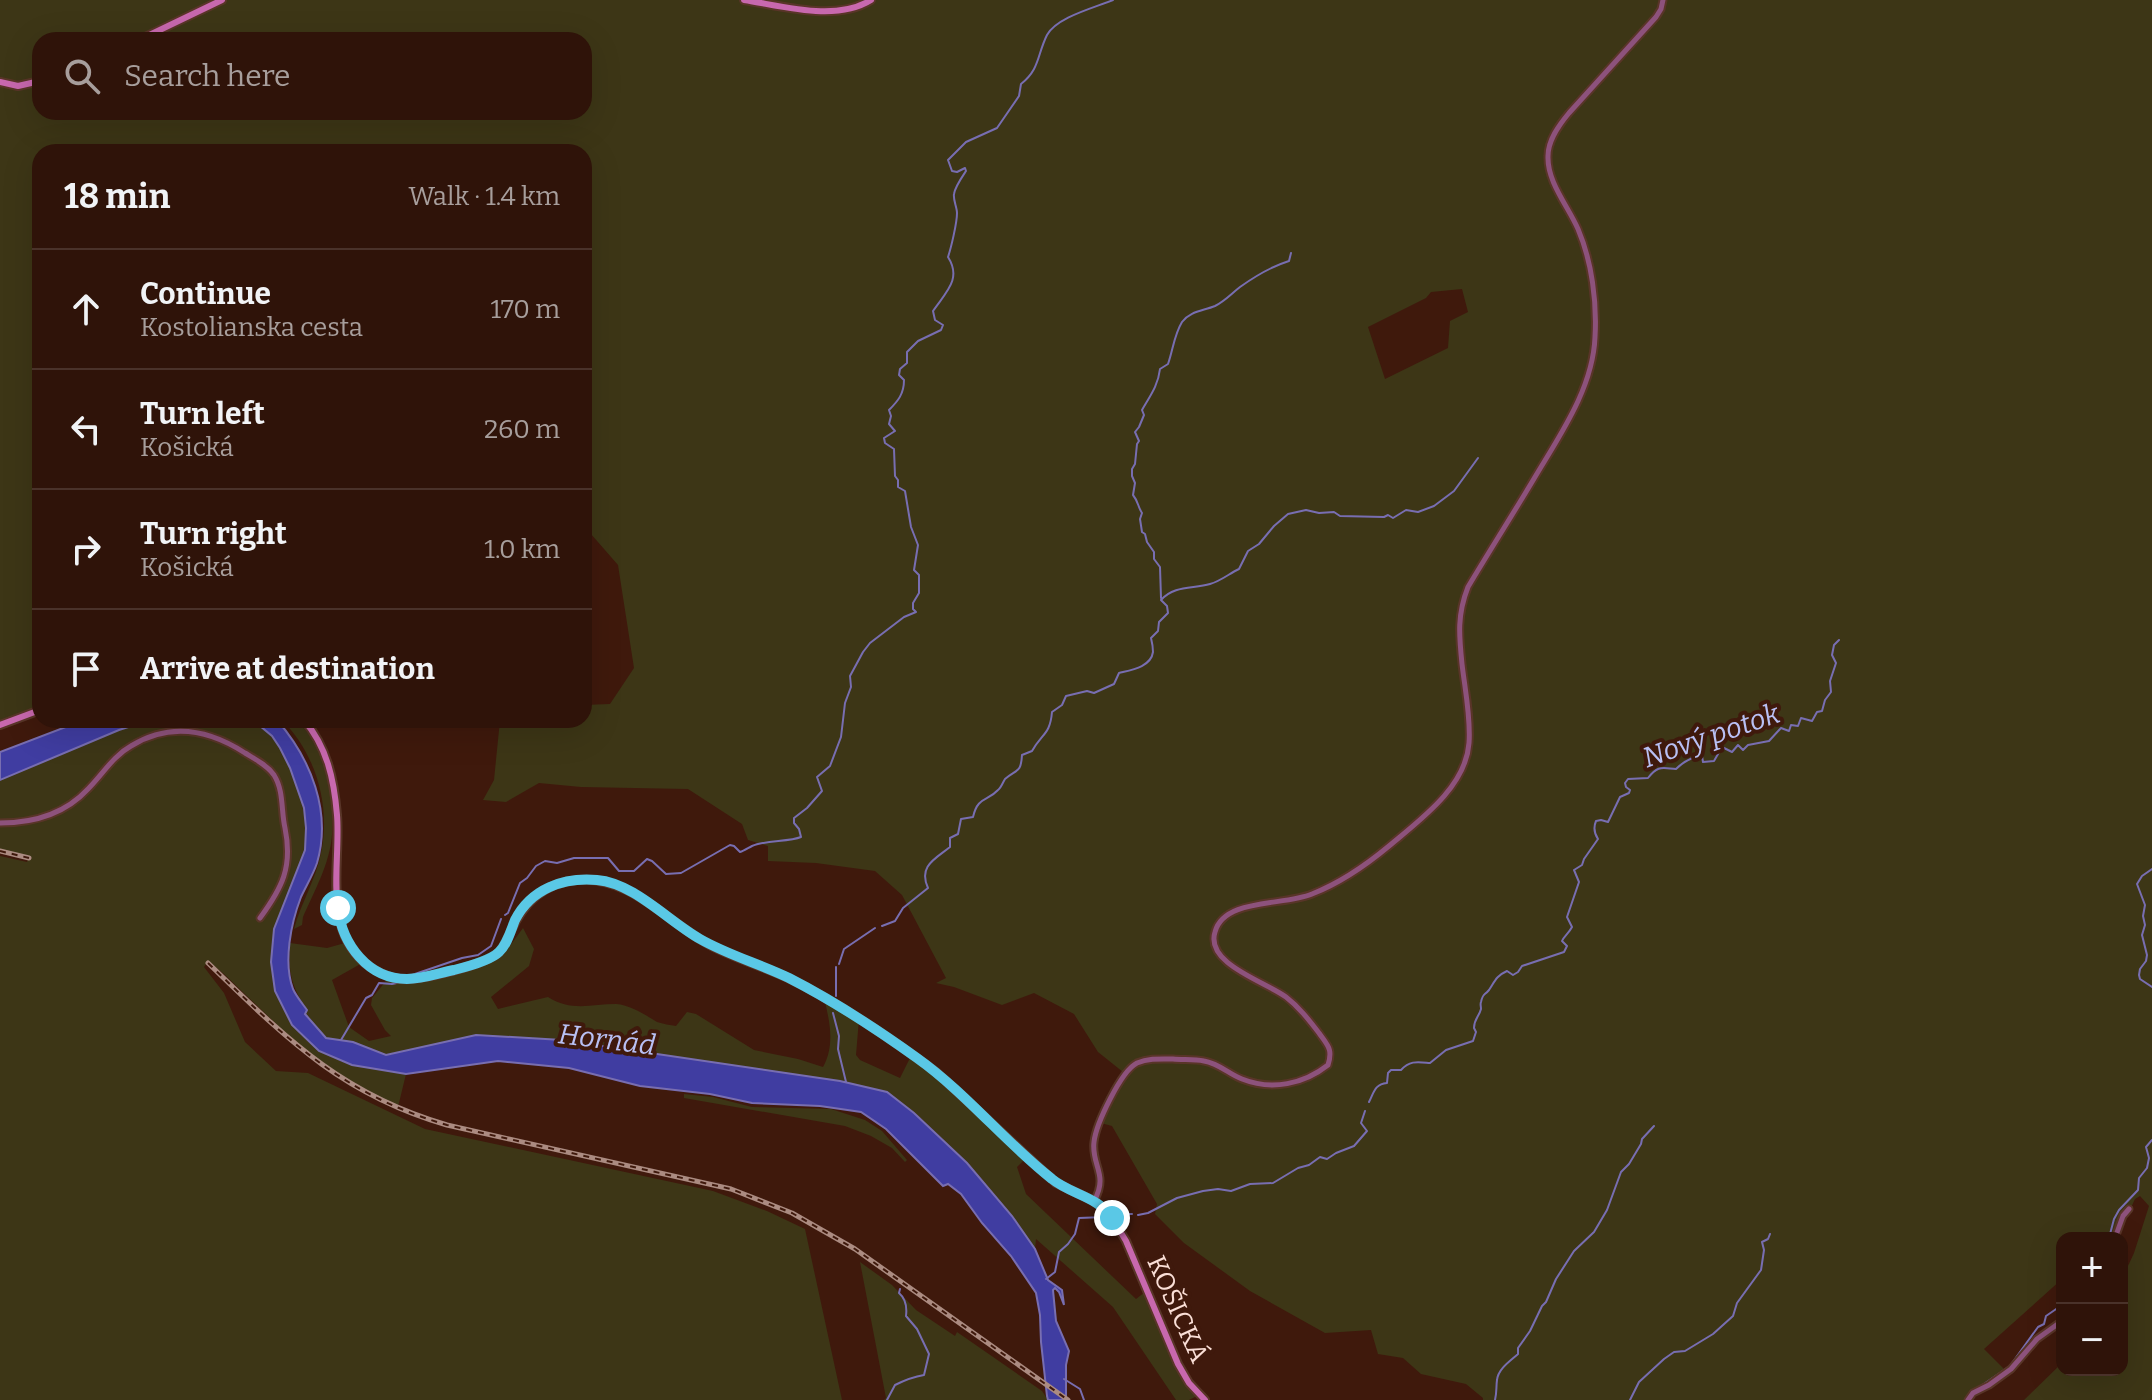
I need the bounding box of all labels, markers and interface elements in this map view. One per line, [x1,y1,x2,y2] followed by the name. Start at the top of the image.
[32,32,592,120] search box
[60,54,104,98] icon: search
[124,58,291,94] text: Search here
[64,176,170,217] text: 18 min
[408,181,560,212] text: Walk · 1.4 km
[140,276,271,312] text: Continue
[64,287,108,331] icon: ahead
[490,294,560,325] text: 170 m
[140,312,363,343] text: Kostolianska cesta
[140,396,265,432] text: Turn left
[64,407,108,451] icon: left
[484,414,560,445] text: 260 m
[140,432,234,463] text: Košická
[140,516,287,552] text: Turn right
[64,527,108,571] icon: right
[484,534,560,565] text: 1.0 km
[140,552,234,583] text: Košická
[64,647,108,691] icon: arrive
[140,651,435,687] text: Arrive at destination
[1638,696,1785,774] water label: Nový potok
[320,890,356,926] route start
[556,1017,657,1062] water label: Hornád
[1094,1200,1130,1236] route end
[2056,1232,2128,1376] map controls
[2056,1232,2128,1304] button: +
[1140,1251,1215,1368] street label: KOŠICKÁ
[2056,1304,2128,1376] button: −

